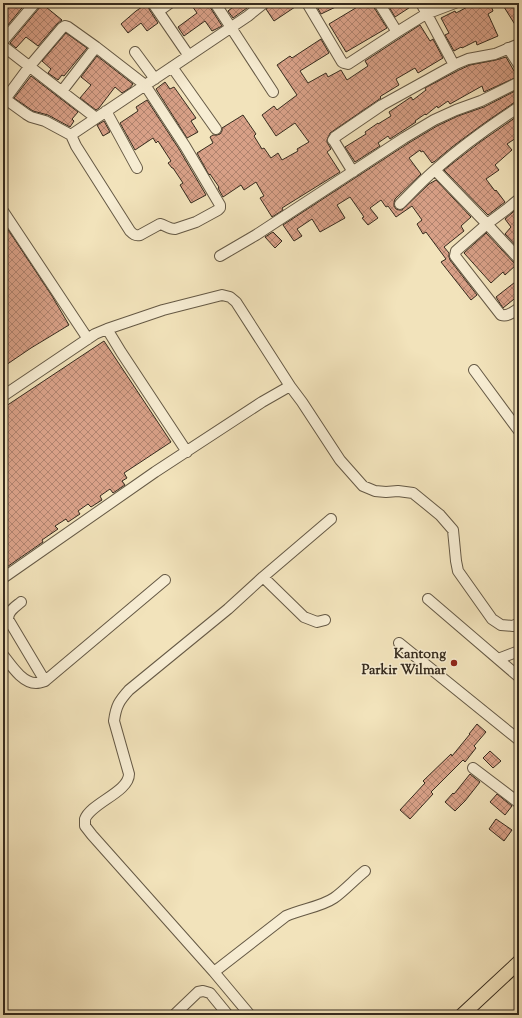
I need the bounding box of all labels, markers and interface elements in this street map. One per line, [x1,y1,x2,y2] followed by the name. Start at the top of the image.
[361,645,447,681] place label: Kantong Parkir Wilmar
[449,658,459,668] marker: Kantong Parkir Wilmar

